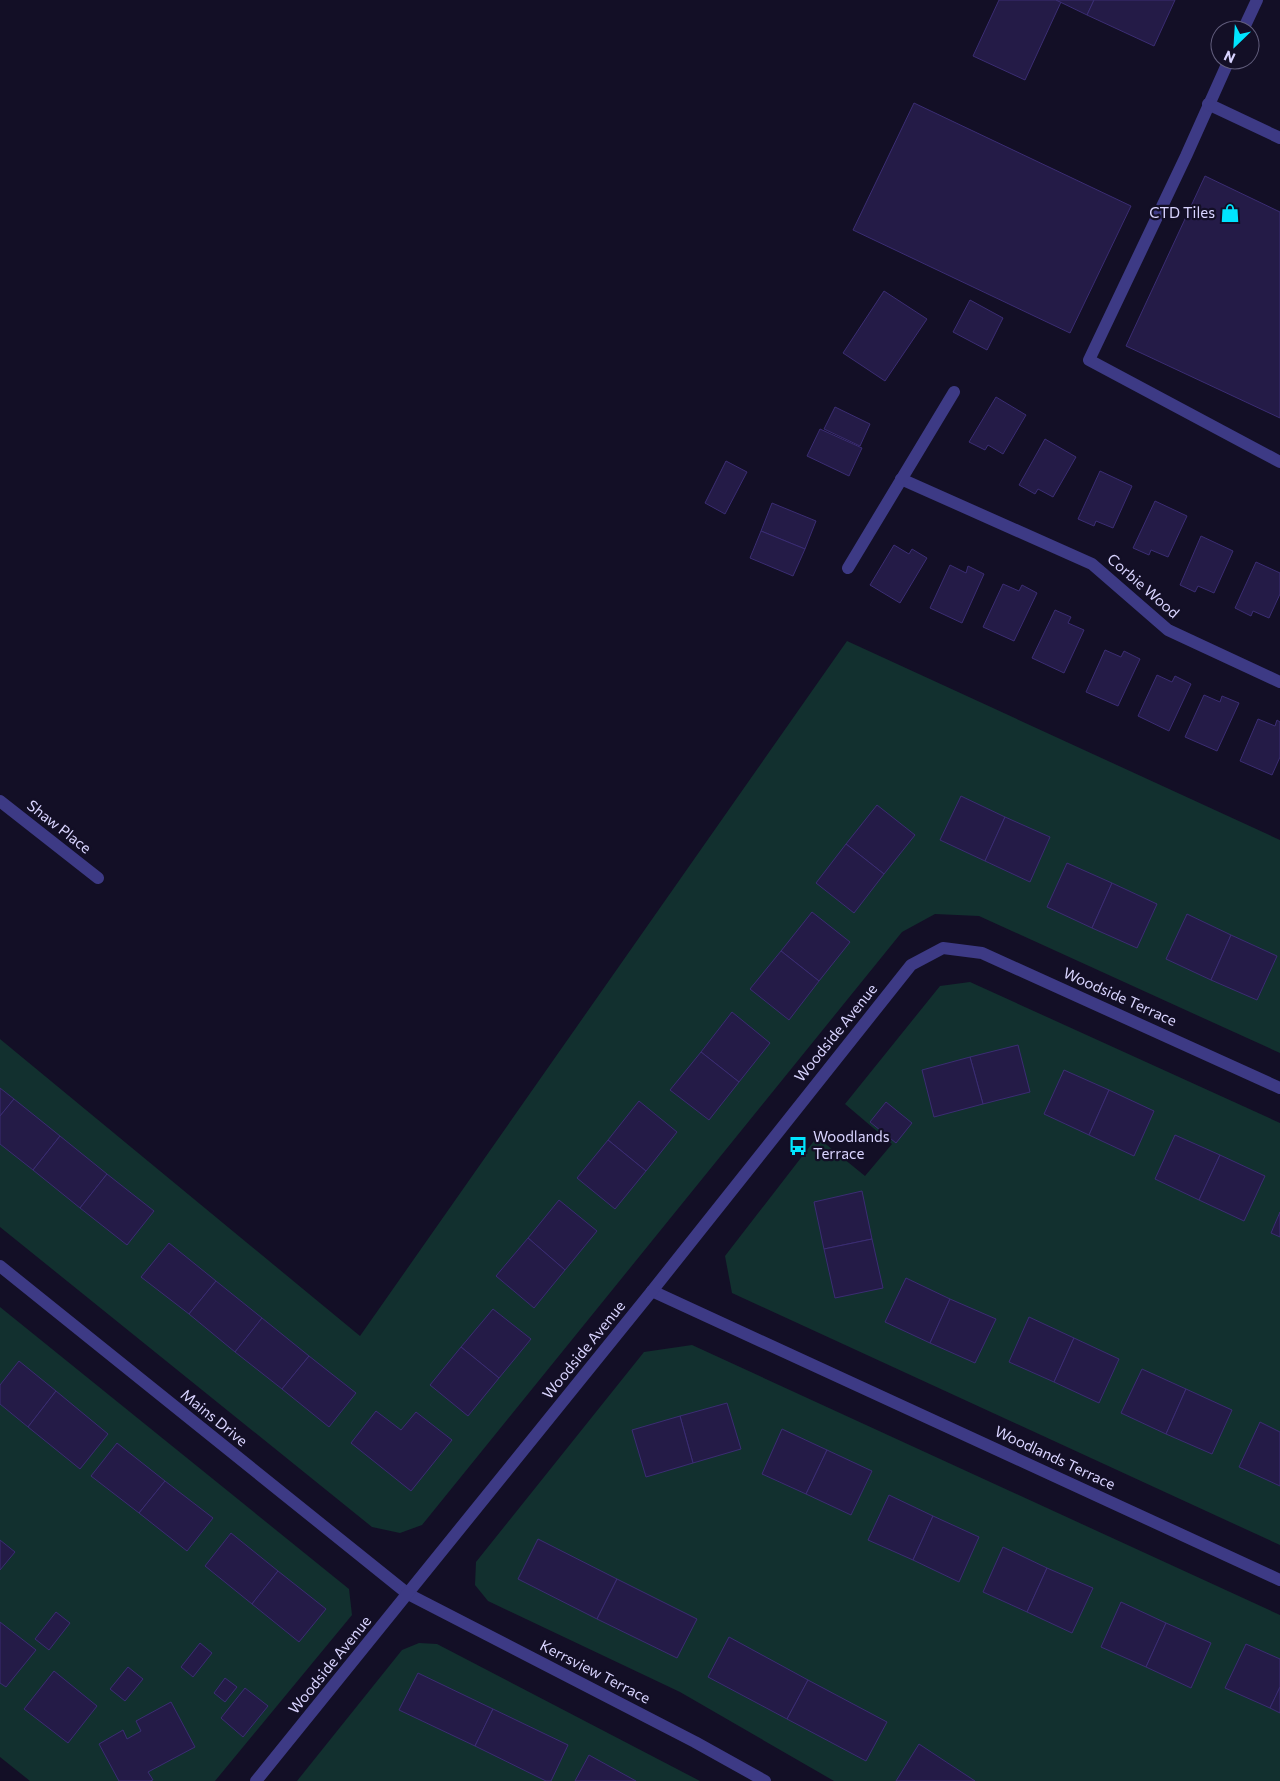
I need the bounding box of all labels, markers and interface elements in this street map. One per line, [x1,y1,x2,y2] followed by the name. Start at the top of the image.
[1210,20,1260,70] north arrow
[1221,47,1238,67] text: N
[1219,202,1241,224] shop icon: CTD Tiles
[1149,203,1215,221] place label: CTD Tiles
[1104,549,1183,621] street label: Corbie Wood
[24,796,95,857] street label: Shaw Place
[1061,963,1180,1029] street label: Woodside Terrace
[790,980,880,1085] street label: Woodside Avenue
[813,1127,890,1162] place label: Woodlands Terrace
[787,1135,809,1157] bus stop icon: Woodlands Terrace
[538,1297,628,1402] street label: Woodside Avenue
[178,1385,252,1450] street label: Mains Drive
[992,1421,1119,1493] street label: Woodlands Terrace
[284,1612,374,1717] street label: Woodside Avenue
[537,1636,654,1707] street label: Kerrsview Terrace

